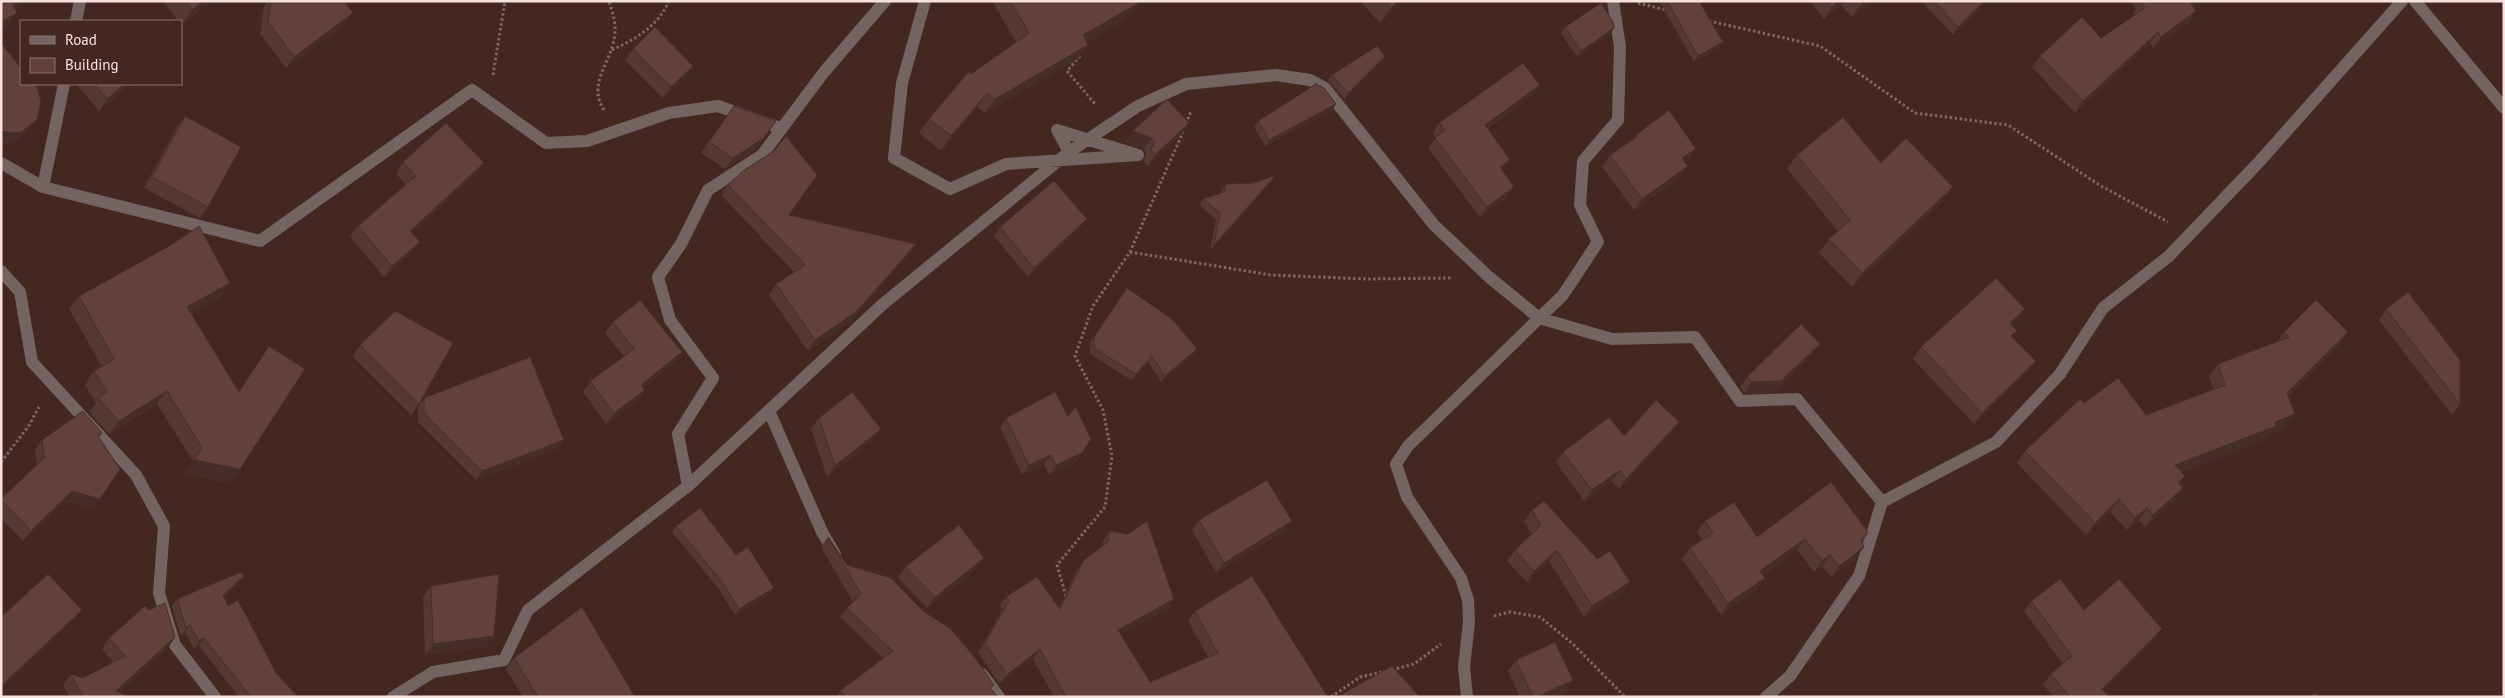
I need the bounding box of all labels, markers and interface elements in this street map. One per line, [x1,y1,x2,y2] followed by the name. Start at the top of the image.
[20,20,182,85] legend
[65,30,97,49] text: Road
[65,55,119,74] text: Building

